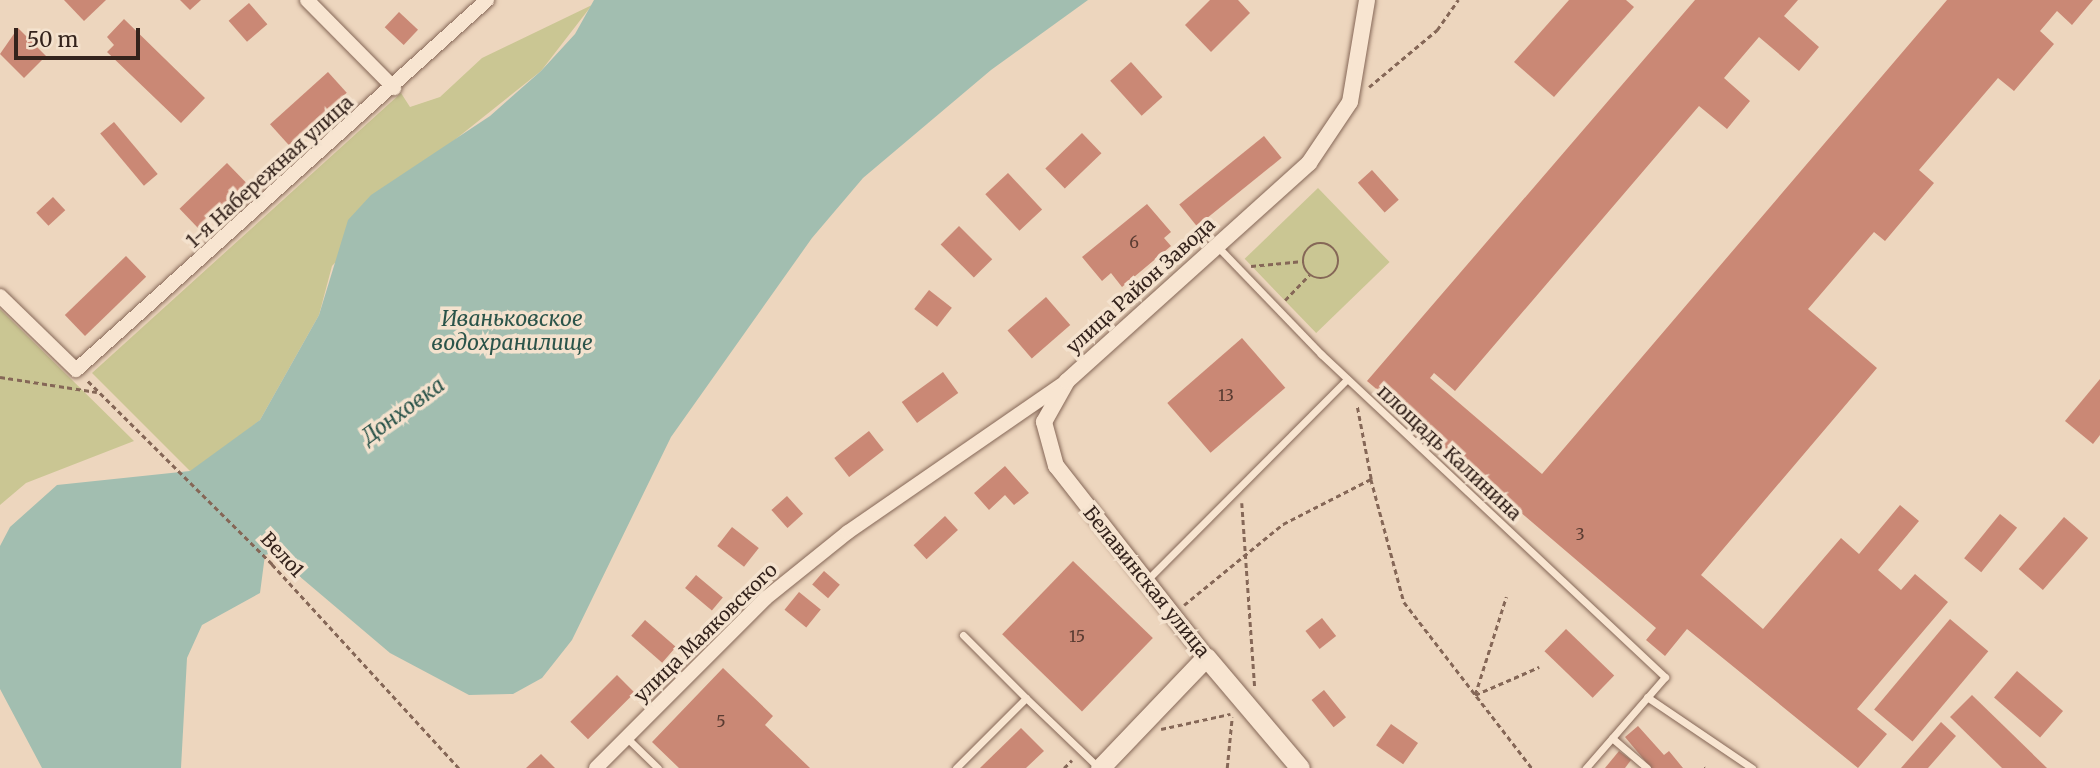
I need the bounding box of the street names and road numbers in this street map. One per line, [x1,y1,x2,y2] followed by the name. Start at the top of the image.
[182,91,358,253] street label: 1-я Набережная улица
[1062,213,1220,359] street label: улица Район Завода
[1372,380,1526,526] street label: площадь Калинина
[1078,502,1214,662] street label: Белавинская улица
[256,528,308,582] street label: Вело1
[630,559,782,707] street label: улица Маяковского

